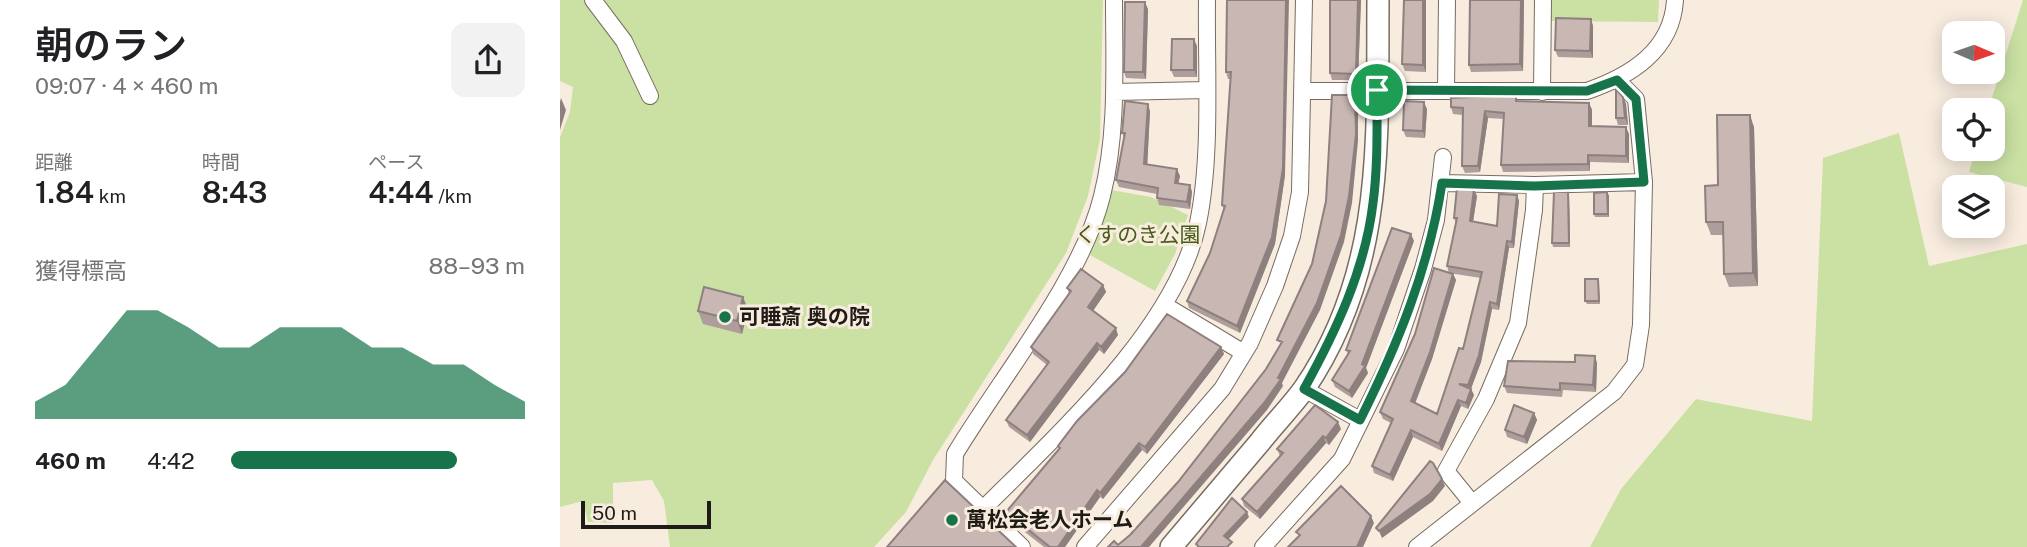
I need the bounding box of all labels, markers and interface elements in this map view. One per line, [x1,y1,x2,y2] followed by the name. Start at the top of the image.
[1942,21,2006,84] north arrow
[1942,21,2005,238] map controls
[35,23,187,68] text: 朝のラン
[451,23,525,97] button: share
[1347,60,1407,120] pin
[1358,71,1396,109] icon: arrive
[35,72,218,99] text: 09:07 · 4 × 460 m
[1942,98,2005,161] button: locate
[35,151,73,173] text: 距離
[202,151,240,173] text: 時間
[368,151,424,173] text: ペース
[35,174,94,210] text: 1.84
[202,174,268,210] text: 8:43
[368,174,434,210] text: 4:44
[1942,175,2005,238] button: layers
[94,185,126,207] text: km
[434,185,472,207] text: /km
[1075,222,1201,247] park label: くすのき公園
[428,252,525,279] text: 88–93 m
[35,257,127,284] text: 獲得標高
[739,304,870,329] place label: 可睡斎 奥の院
[717,309,733,325] marker: 可睡斎 奥の院
[35,447,106,474] text: 460 m
[147,447,195,474] text: 4:42
[581,498,710,530] scale bar
[592,502,637,524] text: 50 m
[966,507,1133,532] place label: 萬松会老人ホーム
[944,512,960,528] marker: 萬松会老人ホーム

